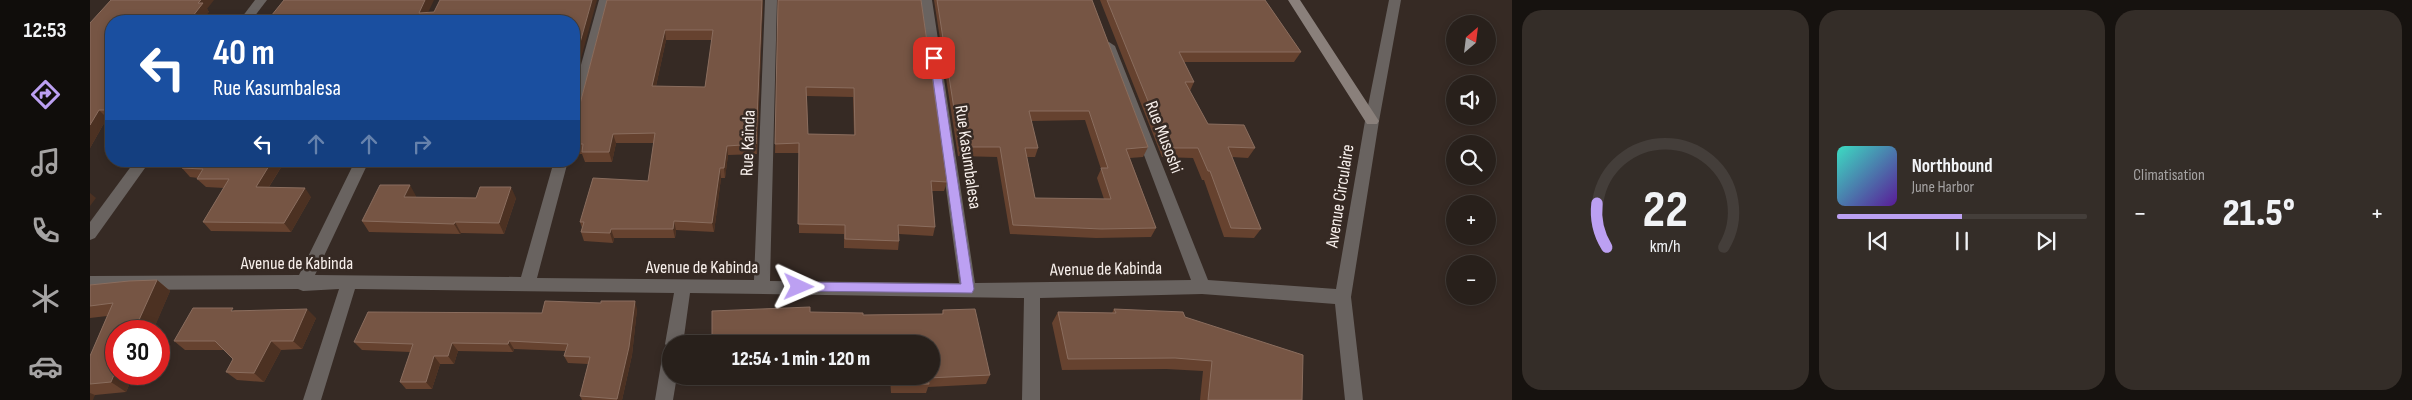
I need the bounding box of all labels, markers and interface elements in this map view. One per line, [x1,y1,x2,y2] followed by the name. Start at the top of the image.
[1446,15,1496,65] north arrow
[1446,15,1496,305] map controls
[24,17,66,44] text: 12:53
[213,32,275,75] text: 40 m
[130,35,195,100] icon: left
[913,37,955,79] pin
[920,44,948,72] icon: arrive
[213,75,341,102] text: Rue Kasumbalesa
[1446,75,1496,125] button: sound
[28,77,63,112] icon: directions
[1141,98,1187,176] street label: Rue Musoshi
[950,104,986,210] street label: Rue Kasumbalesa
[736,109,760,177] street label: Rue Kaïnda
[249,130,277,158] icon: left
[302,130,330,158] icon: ahead
[355,130,383,158] icon: ahead
[408,130,436,158] icon: right
[1446,135,1496,185] button: search
[1321,143,1359,250] street label: Avenue Circulaire
[28,145,63,180] icon: music
[1912,155,1993,178] text: Northbound
[2133,166,2205,185] text: Climatisation
[1912,178,1974,197] text: June Harbor
[1643,179,1688,242] text: 22
[2222,191,2295,236] text: 21.5°
[1446,195,1496,245] button: +
[2133,197,2147,230] text: −
[2370,197,2384,230] text: +
[28,213,63,248] icon: phone
[1864,227,1892,255] icon: previous
[1948,227,1976,255] icon: pause
[2032,227,2060,255] icon: next
[1650,236,1681,257] text: km/h
[240,253,353,274] street label: Avenue de Kabinda
[1446,255,1496,305] button: −
[645,257,758,278] street label: Avenue de Kabinda
[1049,258,1162,280] street label: Avenue de Kabinda
[772,260,824,312] position arrow
[28,281,63,316] icon: climate
[105,320,170,385] speed limit sign: 30
[732,348,870,371] text: 12:54 · 1 min · 120 m
[28,349,63,384] icon: car

